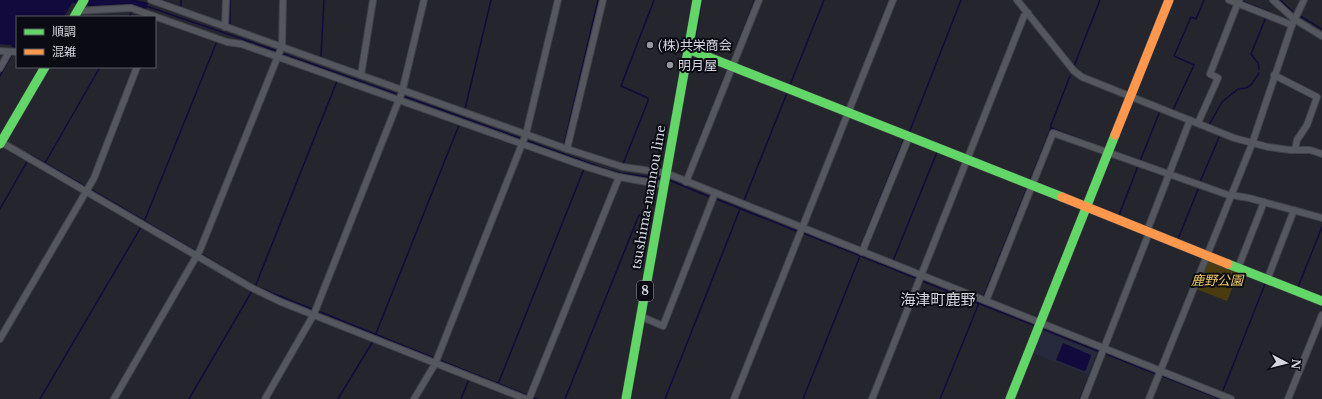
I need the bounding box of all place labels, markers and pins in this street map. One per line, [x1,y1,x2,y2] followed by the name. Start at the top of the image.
[658,37,732,54] place label: (株)共栄商会
[645,40,655,50] marker: (株)共栄商会
[678,57,717,74] place label: 明月屋
[665,60,675,70] marker: 明月屋

